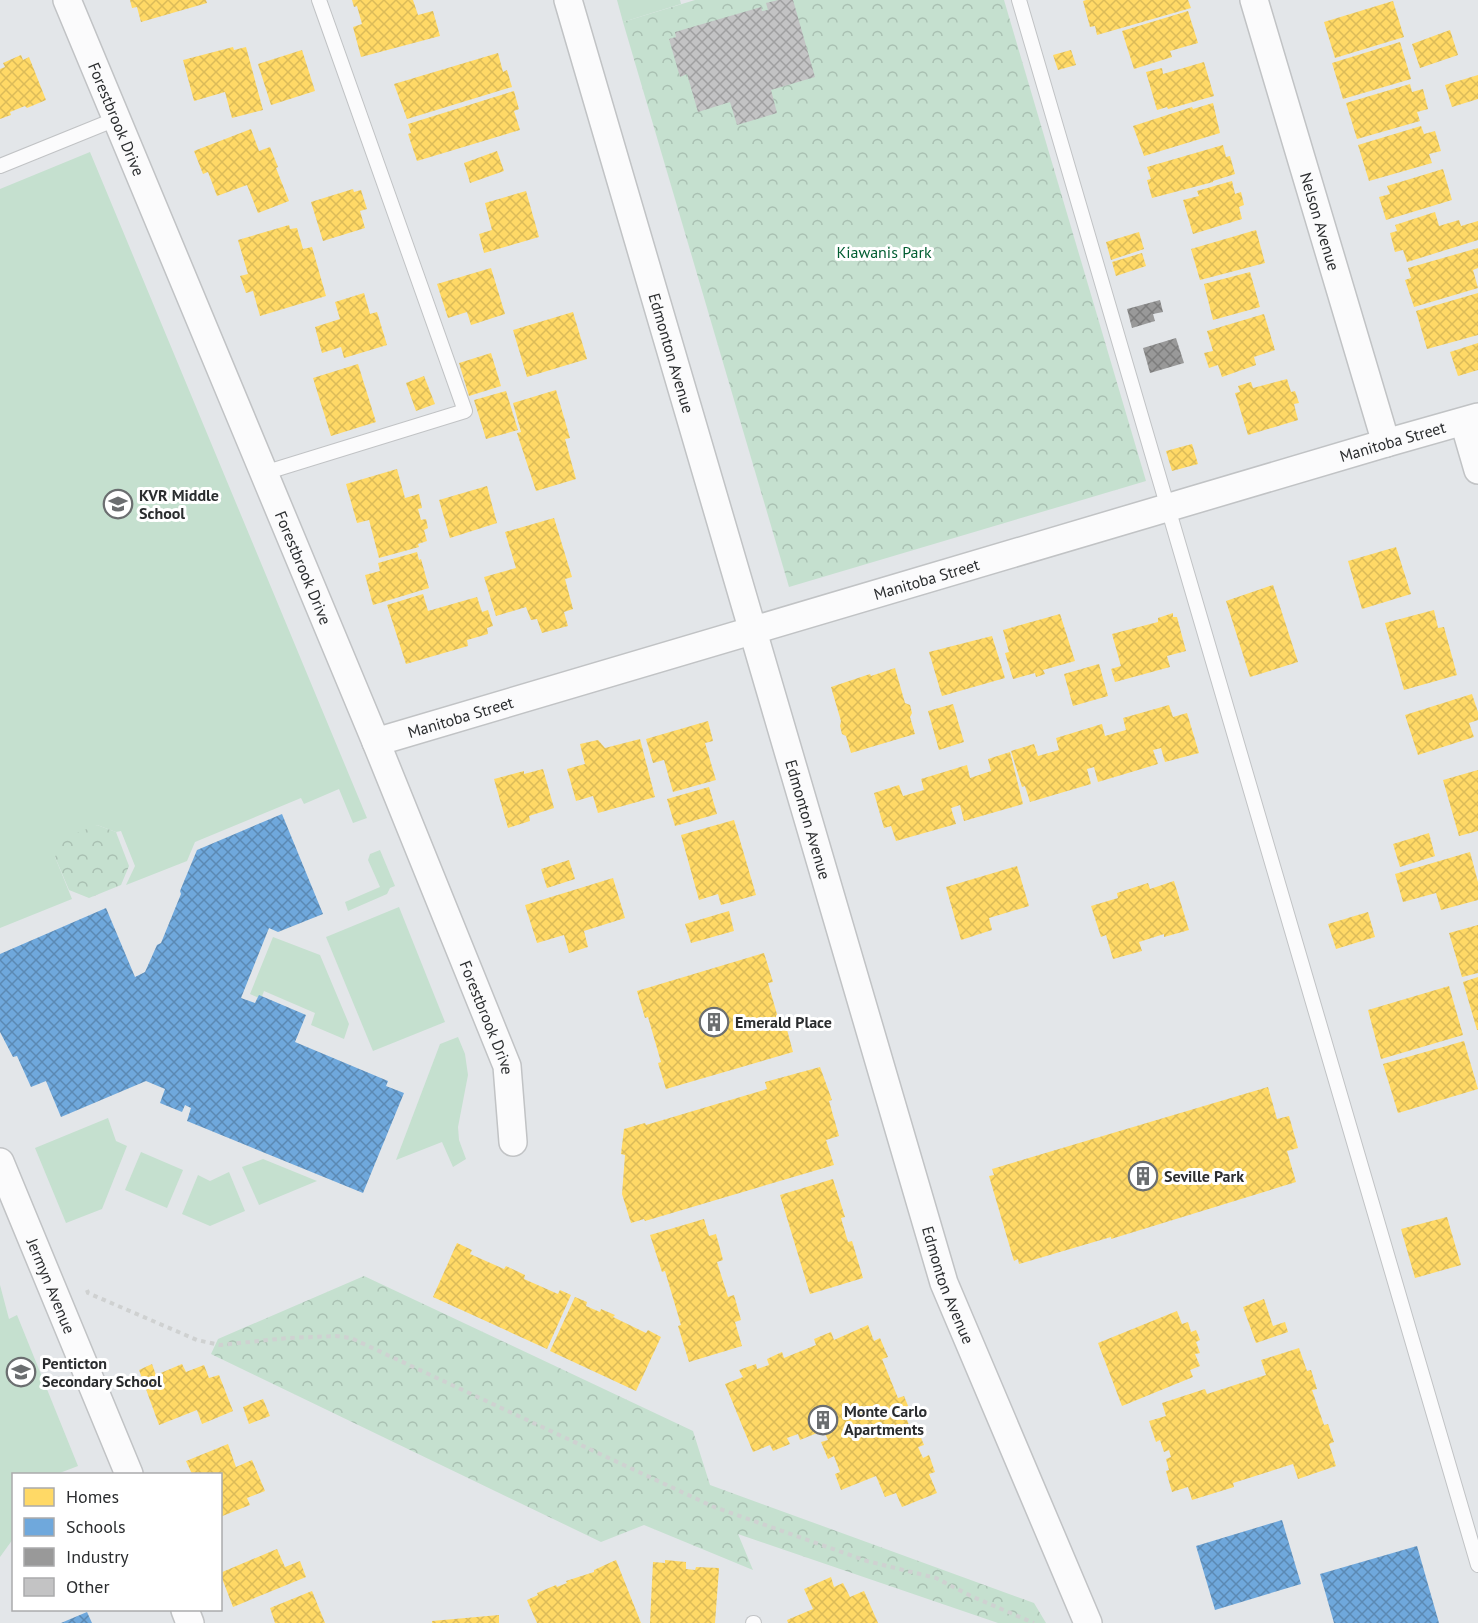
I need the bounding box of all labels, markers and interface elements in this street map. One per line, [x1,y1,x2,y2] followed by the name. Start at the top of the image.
[84,59,149,179] street label: Forestbrook Drive
[1296,170,1344,273] street label: Nelson Avenue
[836,242,932,262] park label: Kiawanis Park
[644,291,699,415] street label: Edmonton Avenue
[1337,417,1448,466] street label: Manitoba Street
[139,485,219,523] place label: KVR Middle School
[102,488,134,520] school or university icon: KVR Middle School
[271,508,336,628] street label: Forestbrook Drive
[871,554,982,604] street label: Manitoba Street
[405,692,516,742] street label: Manitoba Street
[781,757,835,882] street label: Edmonton Avenue
[455,958,518,1075] street label: Forestbrook Drive
[698,1006,730,1038] building icon: Emerald Place
[735,1012,832,1032] place label: Emerald Place
[1127,1160,1159,1192] building icon: Seville Park
[1164,1166,1244,1186] place label: Seville Park
[918,1224,979,1347] street label: Edmonton Avenue
[22,1234,80,1336] street label: Jermyn Avenue
[42,1353,162,1391] place label: Penticton Secondary School
[5,1356,37,1388] school or university icon: Penticton Secondary School
[844,1401,928,1439] place label: Monte Carlo Apartments
[807,1404,839,1436] building icon: Monte Carlo Apartments
[12,1473,222,1611] legend
[66,1485,119,1508] text: Homes
[66,1515,126,1538] text: Schools
[66,1545,129,1568] text: Industry
[66,1575,110,1598] text: Other

